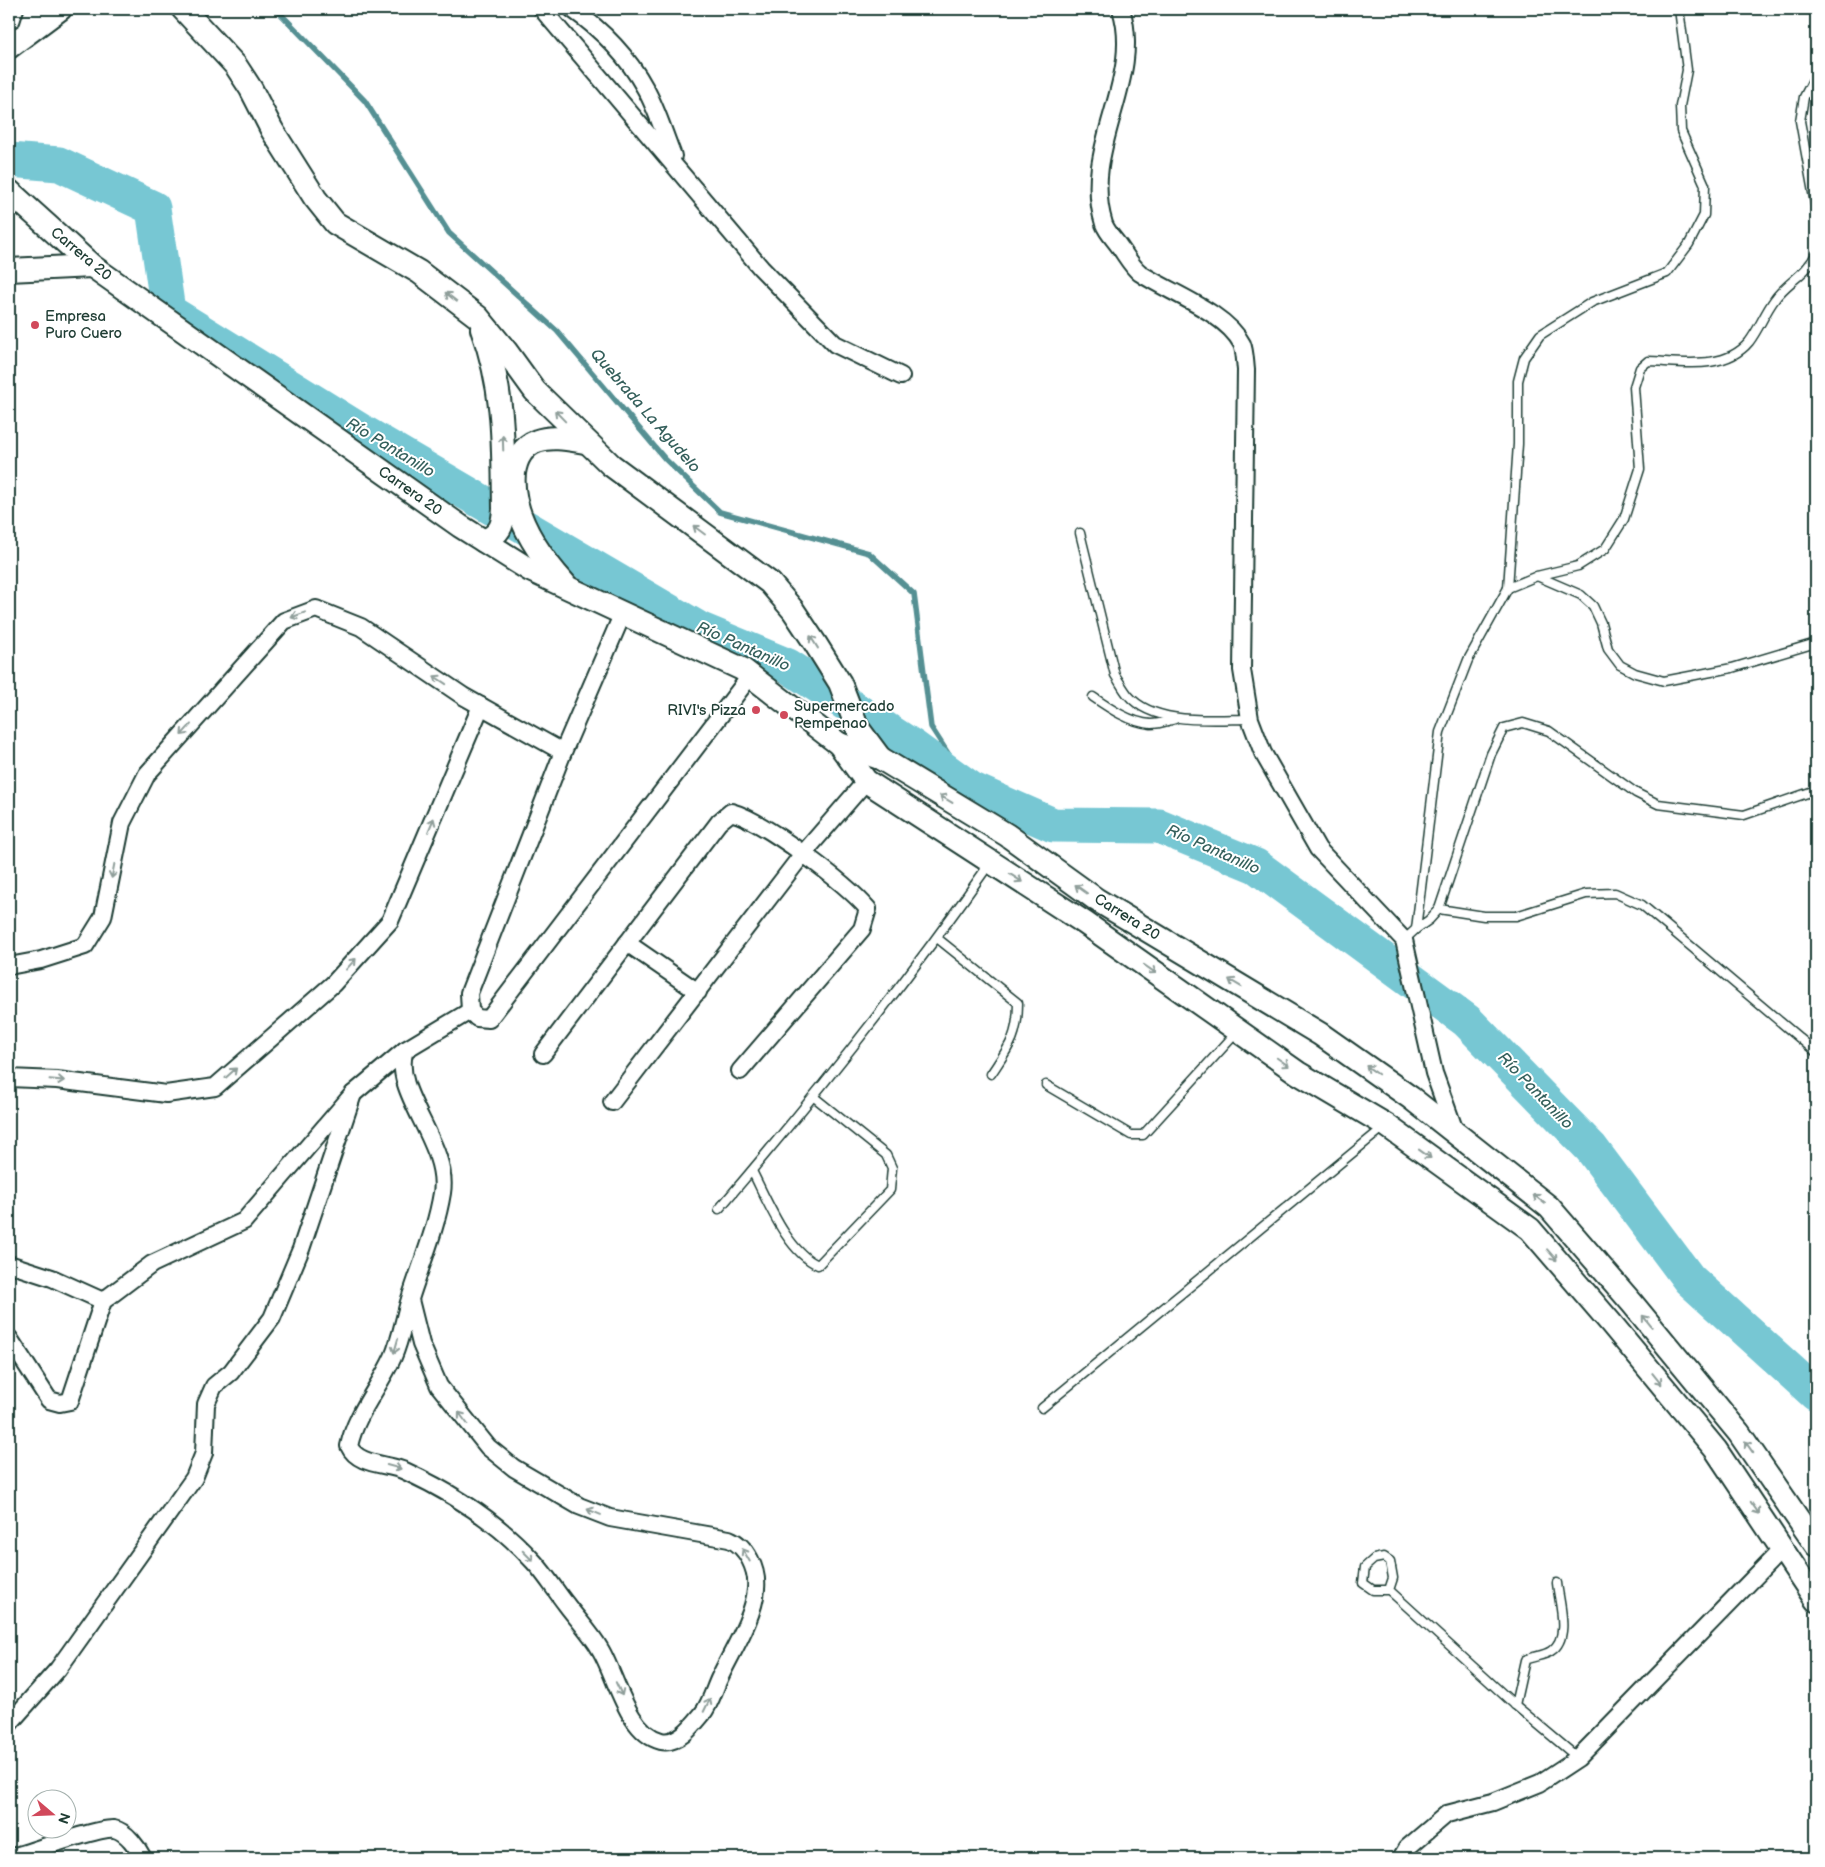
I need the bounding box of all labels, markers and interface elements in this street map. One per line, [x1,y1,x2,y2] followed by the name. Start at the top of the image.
[47,223,116,285] street label: Carrera 20
[445,291,458,302] one-way arrow
[45,307,122,343] place label: Empresa Puro Cuero
[29,319,41,331] marker: Empresa Puro Cuero
[586,345,704,477] water label: Quebrada La Agudelo
[554,410,566,422] one-way arrow
[342,414,438,482] water label: Río Pantanillo
[498,435,507,451] one-way arrow
[374,462,446,520] street label: Carrera 20
[692,525,706,535] one-way arrow
[291,611,307,620] one-way arrow
[694,618,792,676] water label: Río Pantanillo
[809,635,819,649] one-way arrow
[433,675,447,685] one-way arrow
[794,697,894,733] place label: Supermercado Pempenao
[667,701,746,720] place label: RIVI's Pizza
[750,704,762,716] marker: RIVI's Pizza
[778,709,790,721] marker: Supermercado Pempenao
[180,724,192,737] one-way arrow
[940,793,954,803] one-way arrow
[426,818,436,833] one-way arrow
[1164,821,1262,879] water label: Río Pantanillo
[107,863,117,879] one-way arrow
[1008,873,1022,883] one-way arrow
[1075,884,1089,894] one-way arrow
[1091,889,1164,945] street label: Carrera 20
[345,958,357,971] one-way arrow
[1143,964,1157,974] one-way arrow
[1228,977,1242,987] one-way arrow
[1494,1049,1576,1133] water label: Río Pantanillo
[1276,1057,1290,1067] one-way arrow
[1365,1065,1379,1075] one-way arrow
[224,1067,237,1079] one-way arrow
[49,1075,65,1085] one-way arrow
[1418,1149,1432,1159] one-way arrow
[1533,1194,1546,1205] one-way arrow
[1546,1248,1558,1261] one-way arrow
[1641,1315,1652,1328] one-way arrow
[391,1338,401,1354] one-way arrow
[1651,1372,1662,1385] one-way arrow
[458,1412,469,1425] one-way arrow
[1744,1441,1754,1455] one-way arrow
[385,1463,401,1473] one-way arrow
[1750,1501,1760,1515] one-way arrow
[587,1506,602,1516] one-way arrow
[741,1548,750,1563] one-way arrow
[522,1550,534,1562] one-way arrow
[615,1681,624,1696] one-way arrow
[703,1698,712,1713] one-way arrow
[28,1790,78,1840] north arrow
[54,1810,74,1826] text: N

